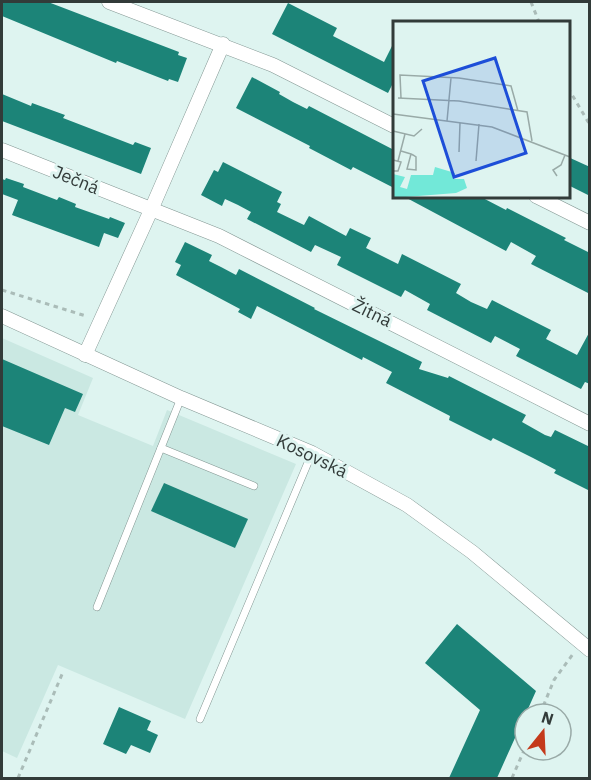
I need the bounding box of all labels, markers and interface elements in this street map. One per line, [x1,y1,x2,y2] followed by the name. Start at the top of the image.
[393,21,570,198] inset map
[50,160,103,199] street label: Ječná
[349,293,396,332] street label: Žitná
[273,428,352,483] street label: Kosovská
[513,702,573,762] north arrow
[539,706,556,729] text: N

